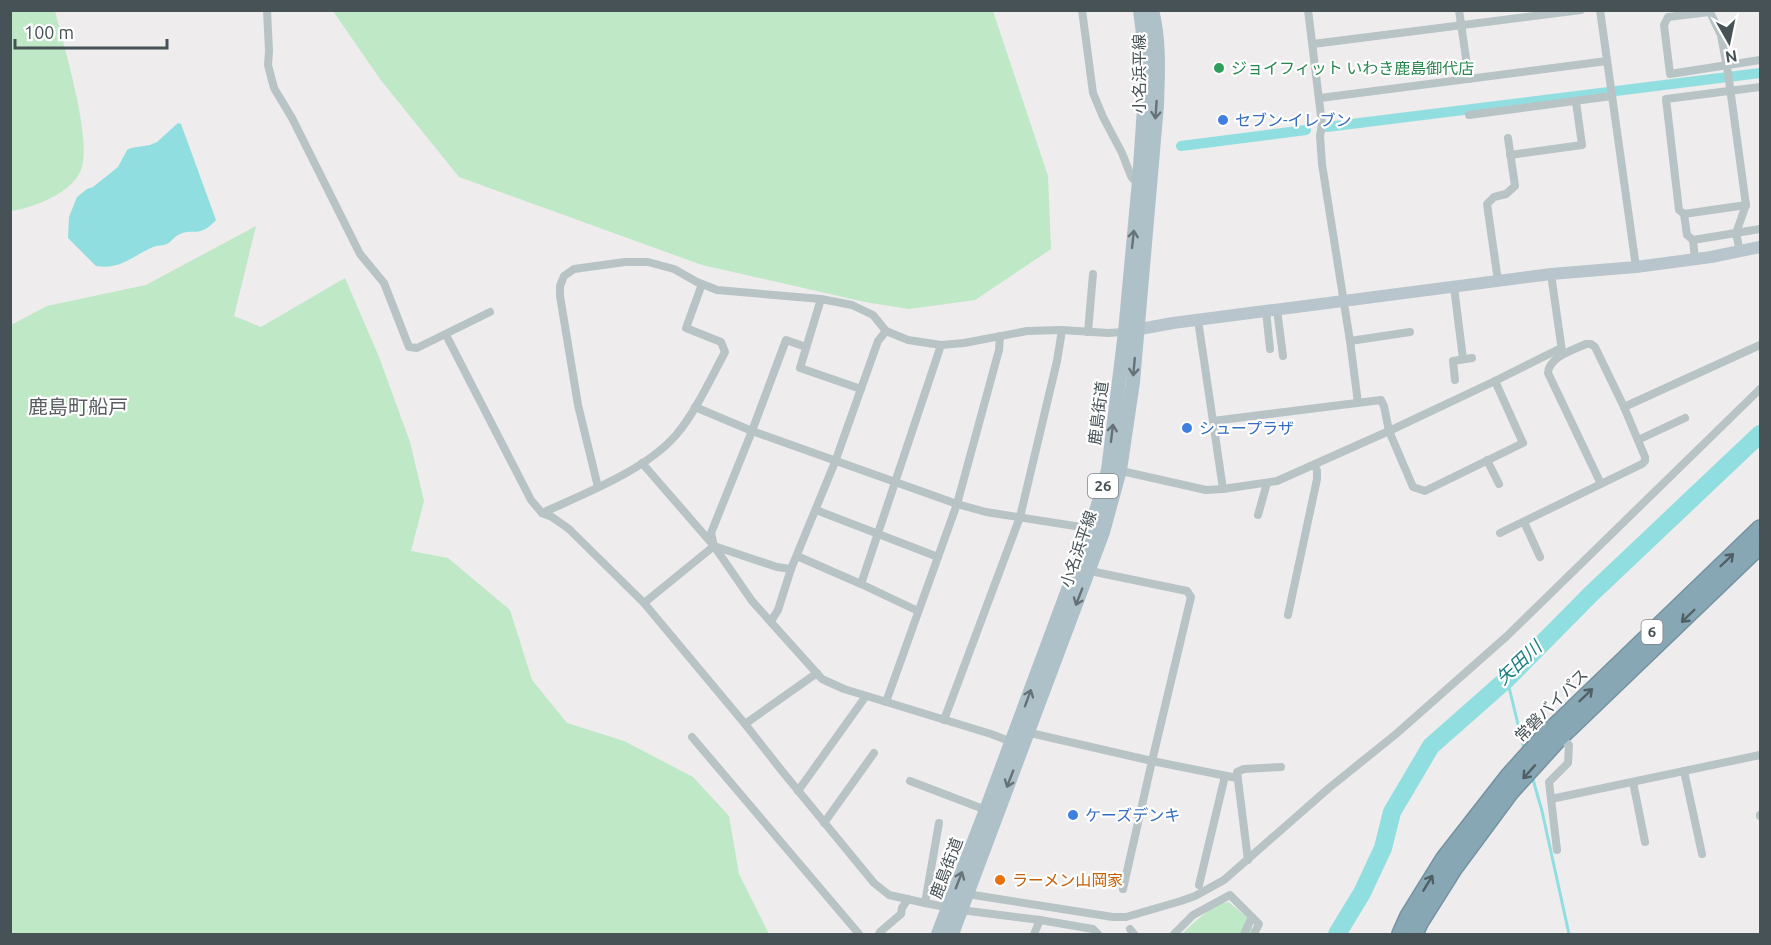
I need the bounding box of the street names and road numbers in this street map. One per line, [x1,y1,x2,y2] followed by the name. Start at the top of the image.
[1130,34,1148,114] street label: 小名浜平線
[1085,380,1111,446] street label: 鹿島街道
[1088,474,1118,498] road number: 26
[1056,508,1100,590] street label: 小名浜平線
[1642,620,1662,644] road number: 6
[1511,665,1591,745] street label: 常磐バイパス
[926,835,966,901] street label: 鹿島街道

